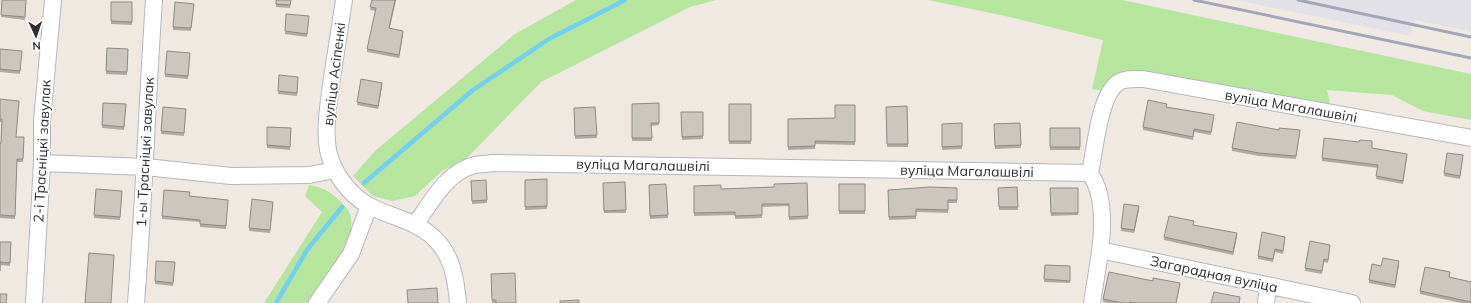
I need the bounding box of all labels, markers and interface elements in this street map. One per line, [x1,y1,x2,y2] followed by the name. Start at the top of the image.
[16,16,56,56] north arrow
[319,21,349,127] street label: вуліца Асіпенкі
[32,39,41,53] text: N
[132,76,158,227] street label: 1-ы Трасніцкі завулак
[29,79,55,223] street label: 2-і Трасніцкі завулак
[1224,86,1358,126] street label: вуліца Магалашвілі
[576,155,710,175] street label: вуліца Магалашвілі
[900,161,1034,181] street label: вуліца Магалашвілі
[1149,252,1279,296] street label: Загарадная вуліца

